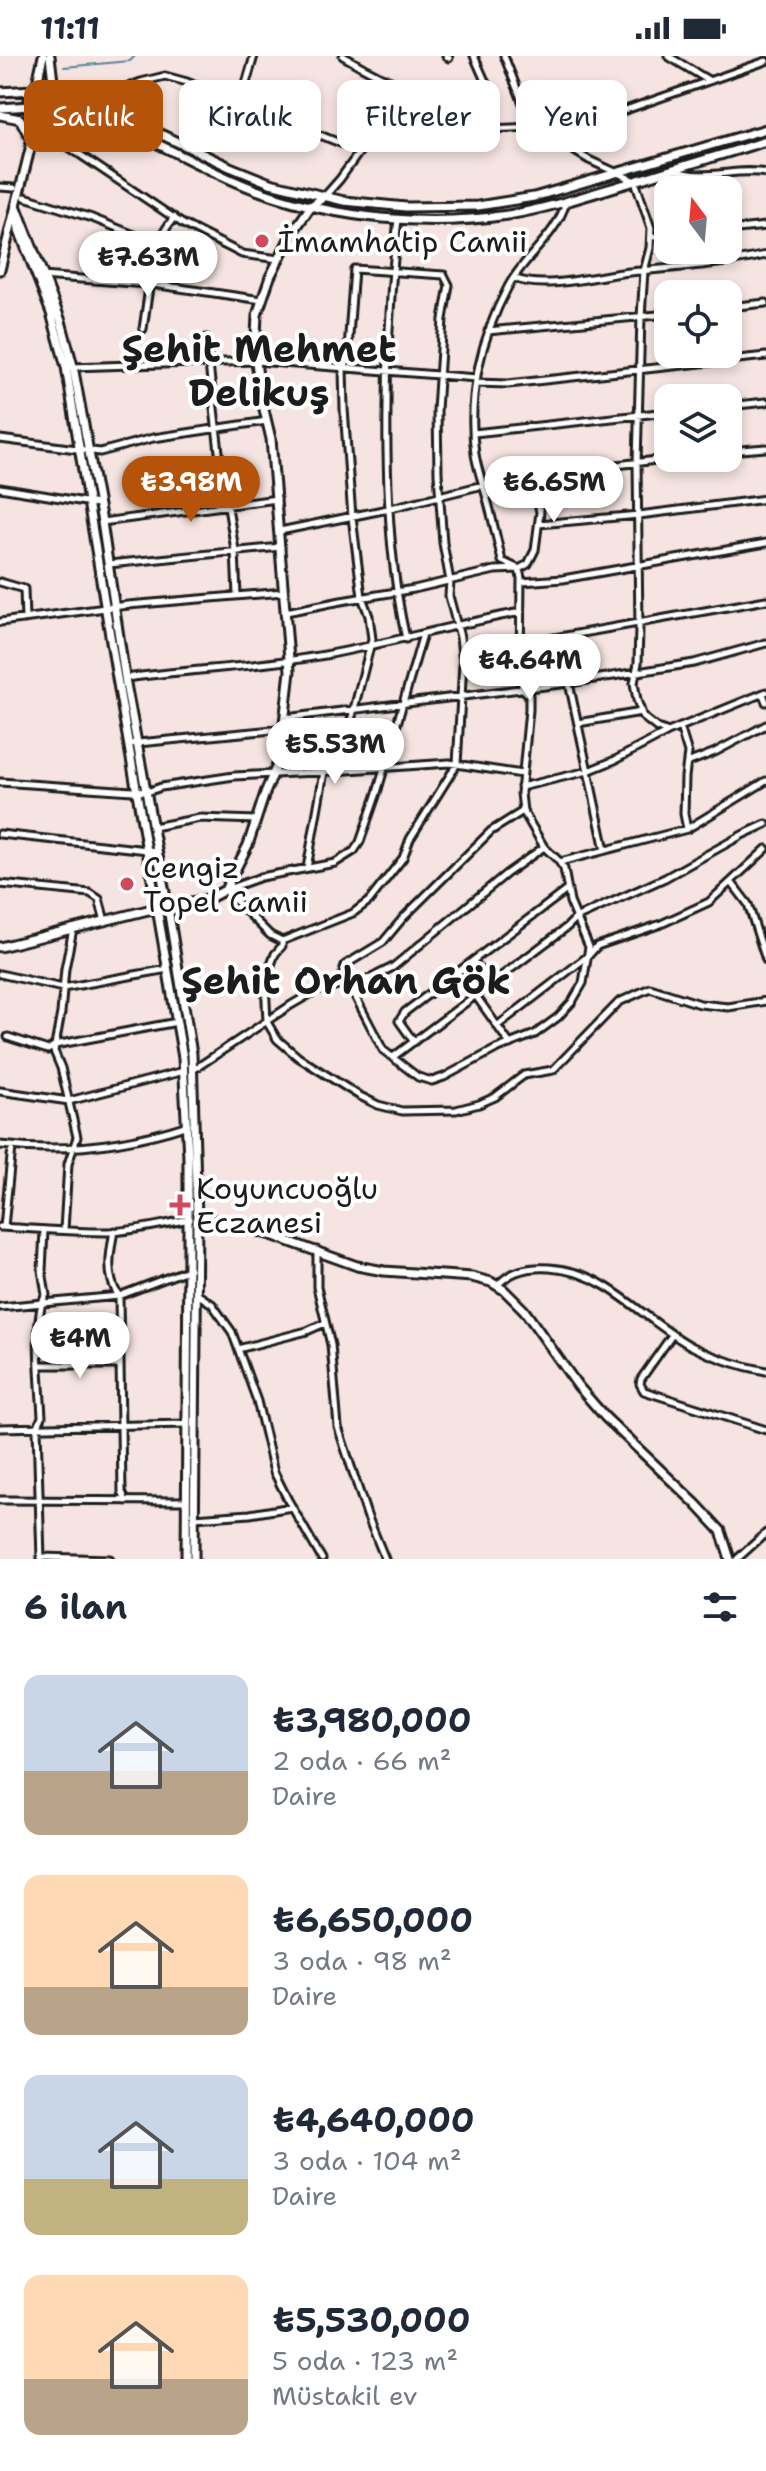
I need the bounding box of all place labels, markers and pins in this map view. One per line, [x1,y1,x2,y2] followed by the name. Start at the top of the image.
[278,221,527,262] place label: İmamhatip Camii
[83,231,213,299] pin: ₺7.63M
[253,232,271,250] marker: İmamhatip Camii
[126,456,256,524] pin: ₺3.98M
[489,456,619,524] pin: ₺6.65M
[465,634,595,702] pin: ₺4.64M
[270,718,400,786] pin: ₺5.53M
[143,847,308,922] place label: Cengiz Topel Camii
[118,875,136,893] marker: Cengiz Topel Camii
[196,1168,378,1243] place label: Koyuncuoğlu Eczanesi
[171,1196,189,1214] marker: Koyuncuoğlu Eczanesi
[41,1312,119,1380] pin: ₺4M

